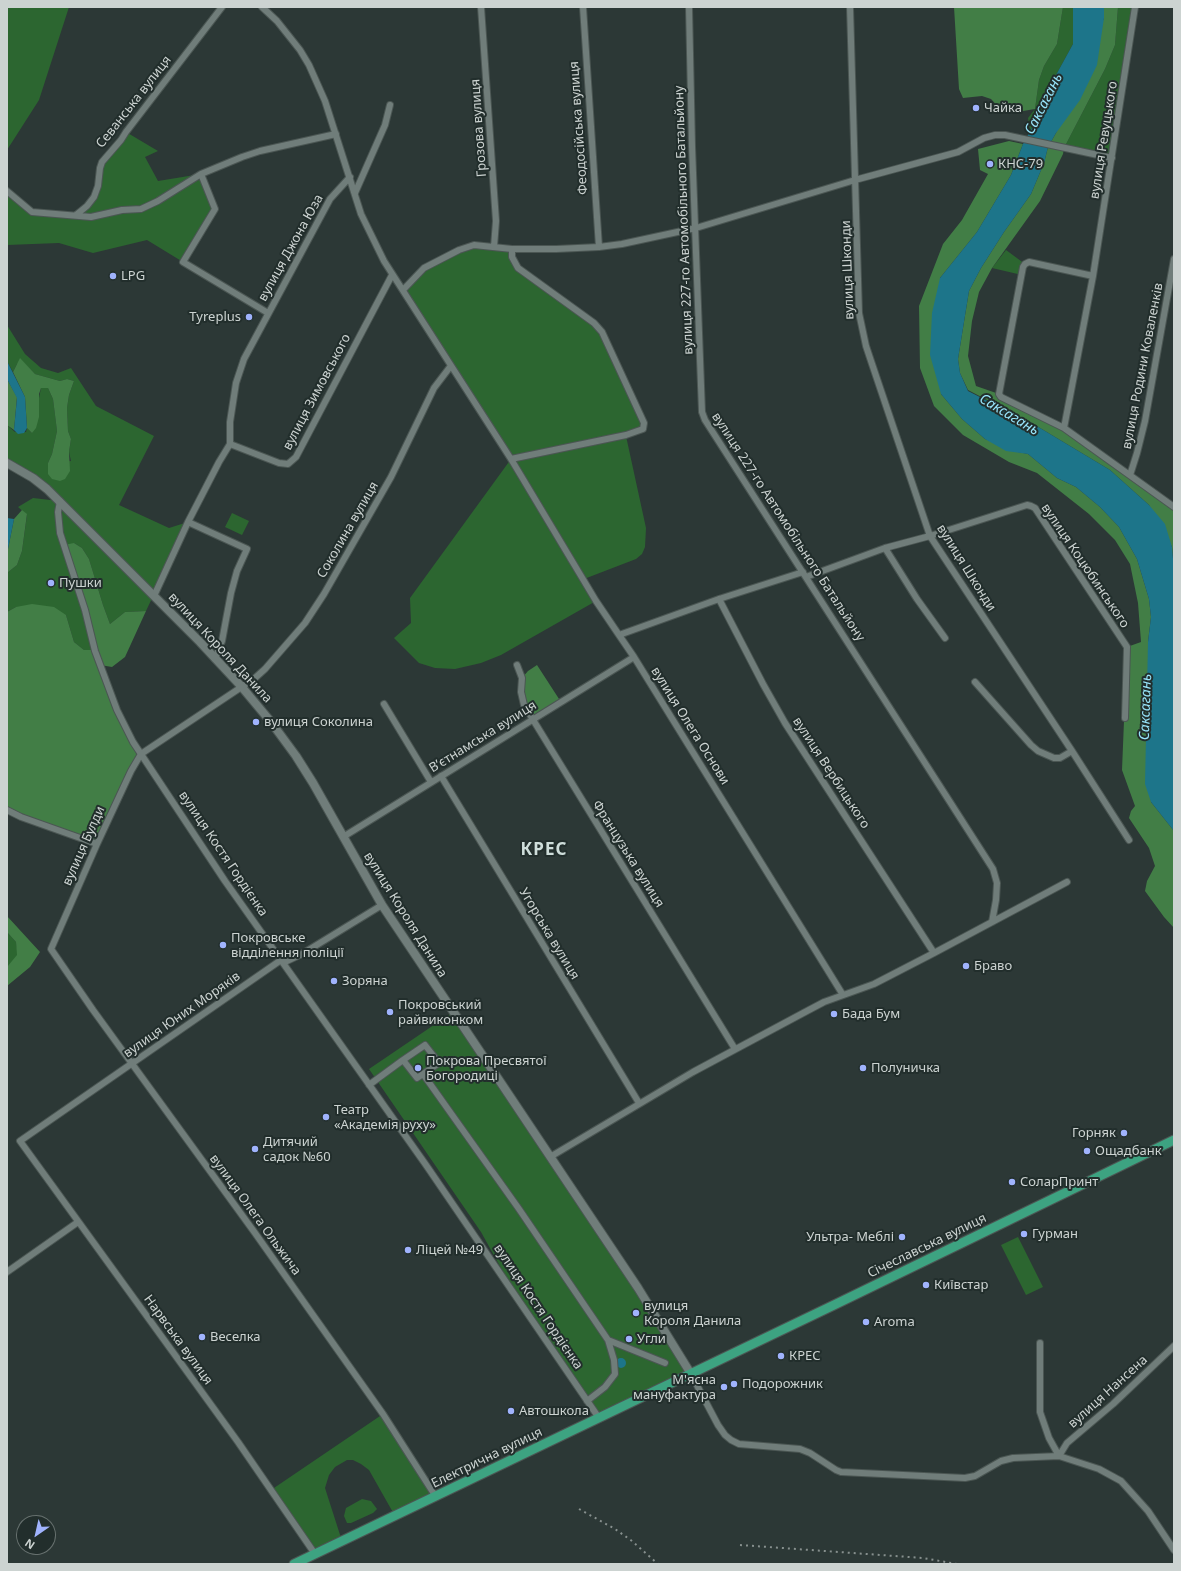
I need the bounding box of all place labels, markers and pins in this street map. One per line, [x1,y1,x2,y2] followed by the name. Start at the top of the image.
[984,100,1022,116] place label: Чайка
[971,103,981,113] marker: Чайка
[998,156,1043,172] place label: КНС-79
[985,159,995,169] marker: КНС-79
[121,268,145,284] place label: LPG
[108,271,118,281] marker: LPG
[189,309,241,325] place label: Tyreplus
[244,312,254,322] marker: Tyreplus
[59,575,102,591] place label: Пушки
[46,578,56,588] marker: Пушки
[264,714,373,730] place label: вулиця Соколина
[251,717,261,727] marker: вулиця Соколина
[231,930,344,961] place label: Покровське відділення поліції
[218,940,228,950] marker: Покровське відділення поліції
[974,958,1012,974] place label: Браво
[961,961,971,971] marker: Браво
[342,973,388,989] place label: Зоряна
[329,976,339,986] marker: Зоряна
[398,997,483,1028] place label: Покровський райвиконком
[842,1006,900,1022] place label: Бада Бум
[385,1007,395,1017] marker: Покровський райвиконком
[829,1009,839,1019] marker: Бада Бум
[426,1053,547,1084] place label: Покрова Пресвятої Богородиці
[871,1060,940,1076] place label: Полуничка
[413,1063,423,1073] marker: Покрова Пресвятої Богородиці
[858,1063,868,1073] marker: Полуничка
[334,1102,436,1133] place label: Театр «Академія руху»
[321,1112,331,1122] marker: Театр «Академія руху»
[1072,1125,1116,1141] place label: Горняк
[1119,1128,1129,1138] marker: Горняк
[263,1134,331,1165] place label: Дитячий садок №60
[1095,1143,1162,1159] place label: Ощадбанк
[250,1144,260,1154] marker: Дитячий садок №60
[1082,1146,1092,1156] marker: Ощадбанк
[1020,1174,1098,1190] place label: СоларПринт
[1007,1177,1017,1187] marker: СоларПринт
[1032,1226,1078,1242] place label: Гурман
[806,1229,894,1245] place label: Ультра- Меблі
[1019,1229,1029,1239] marker: Гурман
[897,1232,907,1242] marker: Ультра- Меблі
[416,1242,483,1258] place label: Ліцей №49
[403,1245,413,1255] marker: Ліцей №49
[934,1277,988,1293] place label: Київстар
[921,1280,931,1290] marker: Київстар
[644,1298,741,1329] place label: вулиця Короля Данила
[631,1308,641,1318] marker: вулиця Короля Данила
[874,1314,915,1330] place label: Aroma
[861,1317,871,1327] marker: Aroma
[210,1329,261,1345] place label: Веселка
[637,1331,666,1347] place label: Угли
[197,1332,207,1342] marker: Веселка
[624,1334,634,1344] marker: Угли
[789,1348,821,1364] place label: КРЕС
[776,1351,786,1361] marker: КРЕС
[633,1372,716,1403] place label: М'ясна мануфактура
[742,1376,823,1392] place label: Подорожник
[729,1379,739,1389] marker: Подорожник
[719,1382,729,1392] marker: М'ясна мануфактура
[519,1403,589,1419] place label: Автошкола
[506,1406,516,1416] marker: Автошкола

